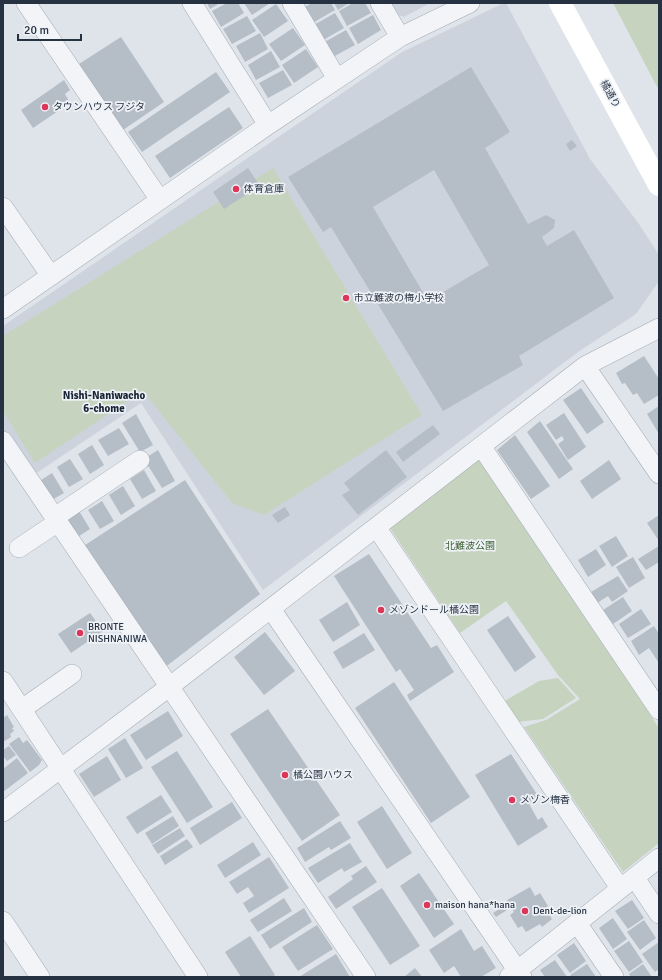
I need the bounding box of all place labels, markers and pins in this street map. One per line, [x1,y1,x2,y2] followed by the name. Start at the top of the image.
[53,101,145,113] place label: タウンハウス フジタ
[40,102,50,112] marker: タウンハウス フジタ
[244,183,284,195] place label: 体育倉庫
[231,184,241,194] marker: 体育倉庫
[354,292,444,304] place label: 市立難波の梅小学校
[341,293,351,303] marker: 市立難波の梅小学校
[389,604,479,616] place label: メゾンドール橘公園
[376,605,386,615] marker: メゾンドール橘公園
[88,621,147,645] place label: BRONTE NISHNANIWA
[75,628,85,638] marker: BRONTE NISHNANIWA
[293,769,353,781] place label: 橘公園ハウス
[280,770,290,780] marker: 橘公園ハウス
[520,794,570,806] place label: メゾン梅香
[507,795,517,805] marker: メゾン梅香
[435,899,515,911] place label: maison hana*hana
[422,900,432,910] marker: maison hana*hana
[533,905,587,917] place label: Dent-de-lion
[520,906,530,916] marker: Dent-de-lion

